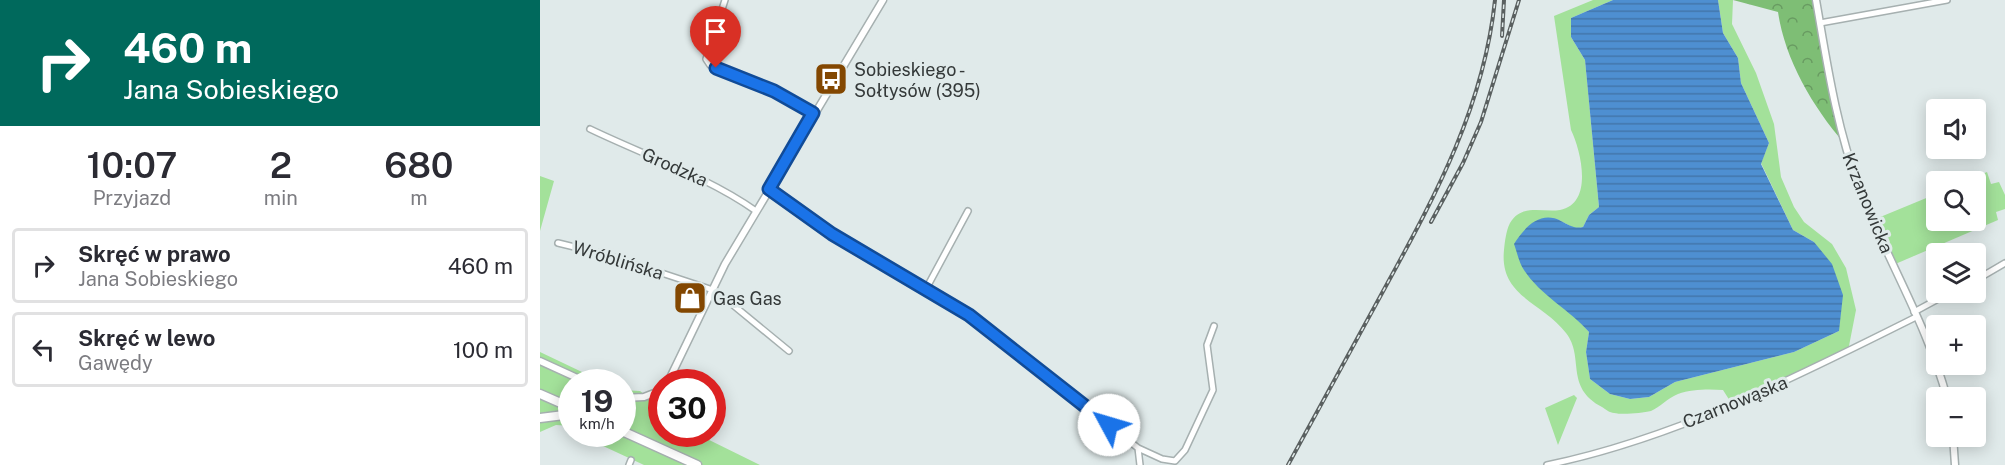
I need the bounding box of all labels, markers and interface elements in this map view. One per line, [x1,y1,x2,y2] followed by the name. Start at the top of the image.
[690,6,741,68] pin
[699,15,732,48] icon: arrive
[123,23,252,72] text: 460 m
[24,24,102,102] icon: right
[854,59,981,101] place label: Sobieskiego - Sołtysów (395)
[813,61,849,97] bus stop icon: Sobieskiego - Sołtysów (395)
[123,73,339,105] text: Jana Sobieskiego
[1926,99,1986,447] map controls
[1926,99,1986,159] button: sound
[639,143,711,191] street label: Grodzka
[86,144,177,186] text: 10:07
[270,144,292,186] text: 2
[384,144,454,186] text: 680
[1838,150,1898,256] street label: Krzanowicka
[1926,171,1986,231] button: search
[93,186,171,210] text: Przyjazd
[264,186,298,210] text: min
[410,186,428,210] text: m
[570,236,666,284] street label: Wróblińska
[78,241,231,267] text: Skręć w prawo
[1926,243,1986,303] button: layers
[27,249,60,282] icon: right
[448,253,513,279] text: 460 m
[78,267,238,291] text: Jana Sobieskiego
[672,280,708,316] shop icon: Gas Gas
[713,288,782,309] place label: Gas Gas
[1926,315,1986,375] button: +
[78,325,215,351] text: Skręć w lewo
[27,333,60,366] icon: left
[453,337,513,363] text: 100 m
[78,351,153,375] text: Gawędy
[648,369,726,447] speed limit sign: 30
[1680,371,1790,433] street label: Czarnowąska
[581,383,613,419] text: 19
[1926,387,1986,447] button: −
[1077,393,1141,457] position arrow
[579,415,615,432] text: km/h

